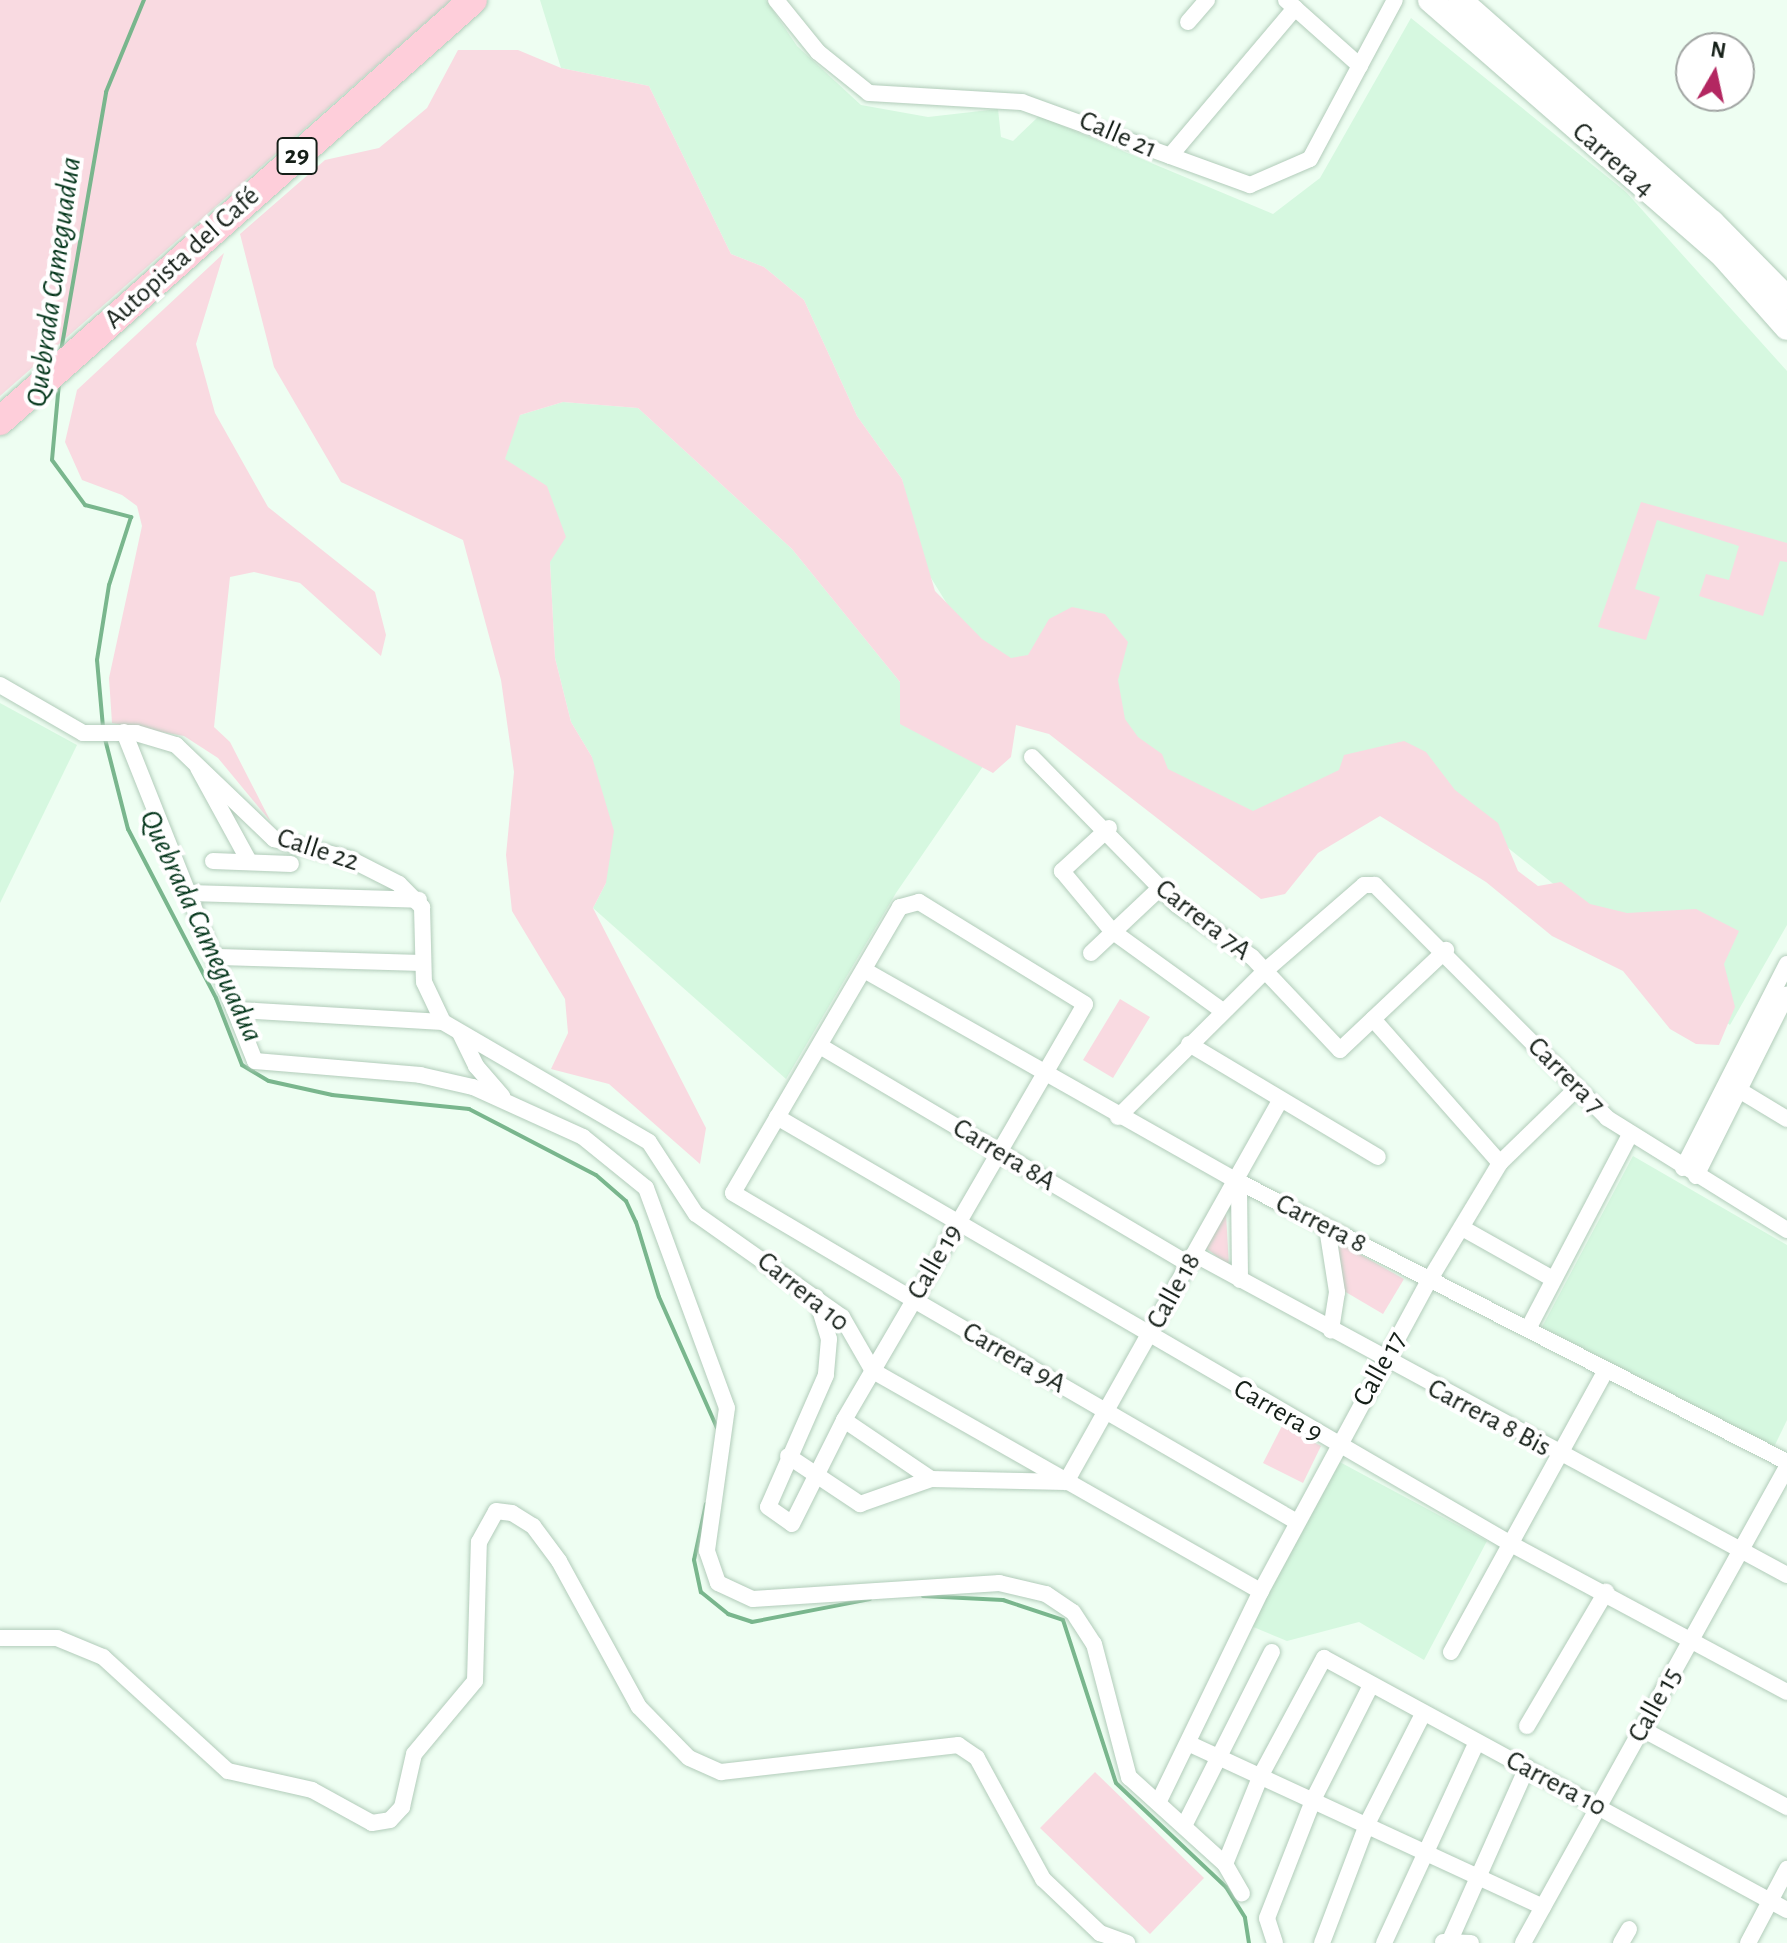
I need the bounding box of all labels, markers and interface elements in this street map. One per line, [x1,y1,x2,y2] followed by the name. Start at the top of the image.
[1675,32,1755,112] north arrow
[1709,38,1728,62] text: N
[1074,104,1162,166] street label: Calle 21
[1565,115,1661,205] street label: Carrera 4
[275,134,319,178] road number: 29
[19,155,89,409] water label: Quebrada Cameguadua
[98,180,266,336] street label: Autopista del Café
[131,804,271,1048] water label: Quebrada Cameguadua
[273,821,363,879] street label: Calle 22
[1148,872,1258,968] street label: Carrera 7A
[1520,1030,1612,1122] street label: Carrera 7
[947,1111,1061,1199] street label: Carrera 8A
[1270,1187,1372,1261] street label: Carrera 8
[900,1218,970,1306] street label: Calle 19
[750,1245,856,1339] street label: Carrera 10
[1139,1247,1209,1335] street label: Calle 18
[956,1315,1072,1401] street label: Carrera 9A
[1346,1326,1414,1412] street label: Calle 17
[1227,1372,1329,1450] street label: Carrera 9
[1422,1372,1556,1464] street label: Carrera 8 Bis
[1621,1662,1689,1748] street label: Calle 15
[1500,1744,1612,1824] street label: Carrera 10

